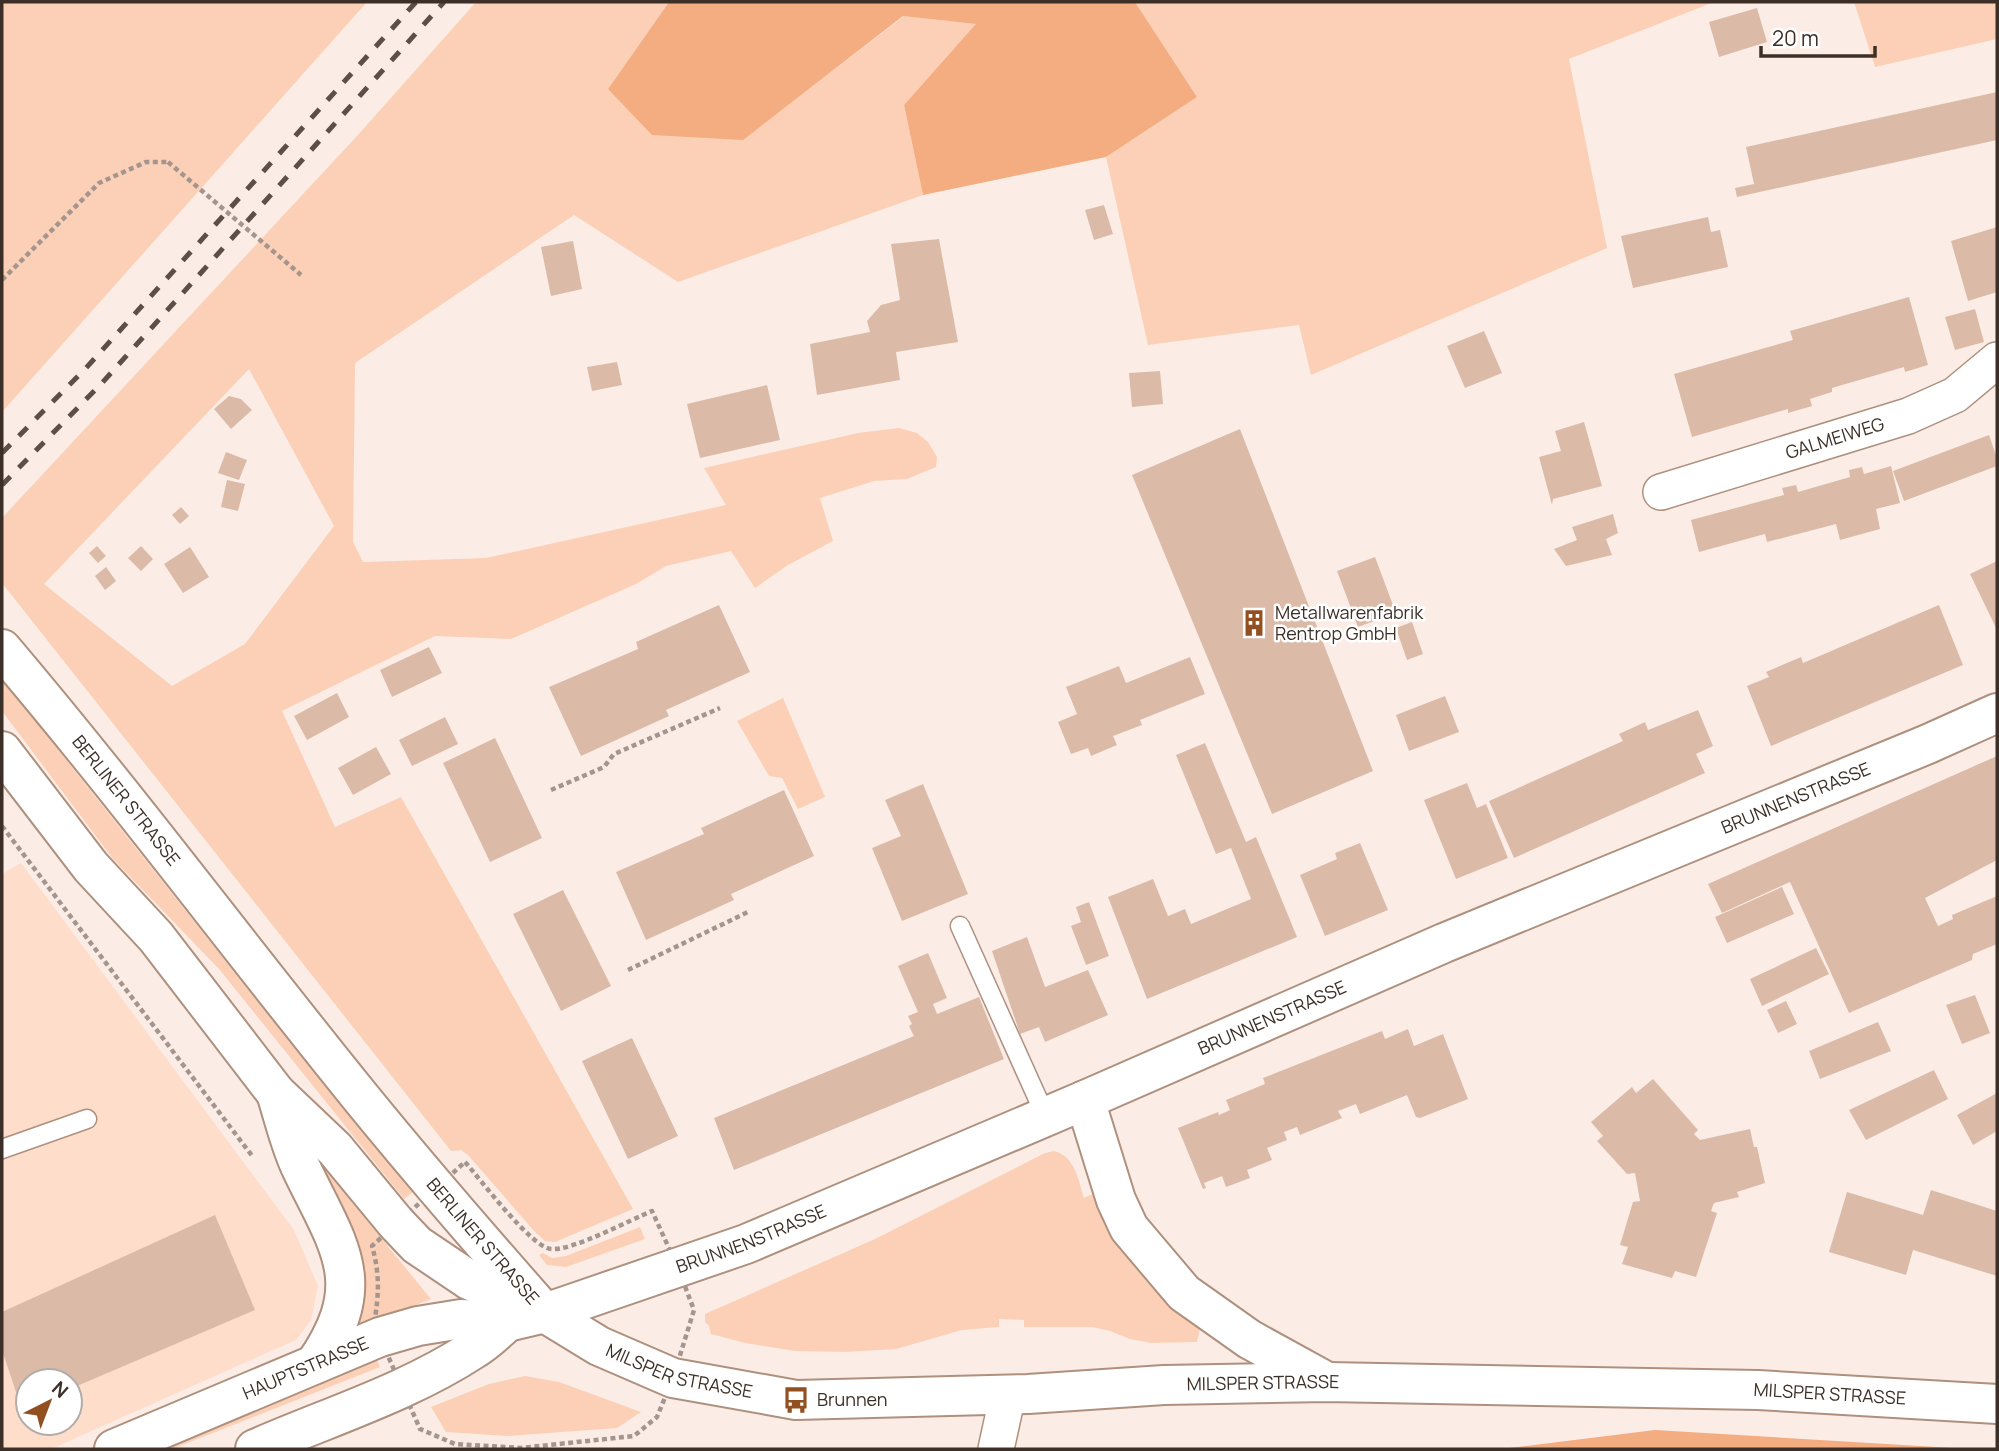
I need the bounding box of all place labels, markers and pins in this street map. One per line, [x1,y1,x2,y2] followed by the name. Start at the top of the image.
[1275,600,1424,645] place label: Metallwarenfabrik Rentrop GmbH
[1239,608,1269,638] building icon: Metallwarenfabrik Rentrop GmbH
[781,1385,811,1415] bus stop icon: Brunnen
[817,1387,887,1411] place label: Brunnen

